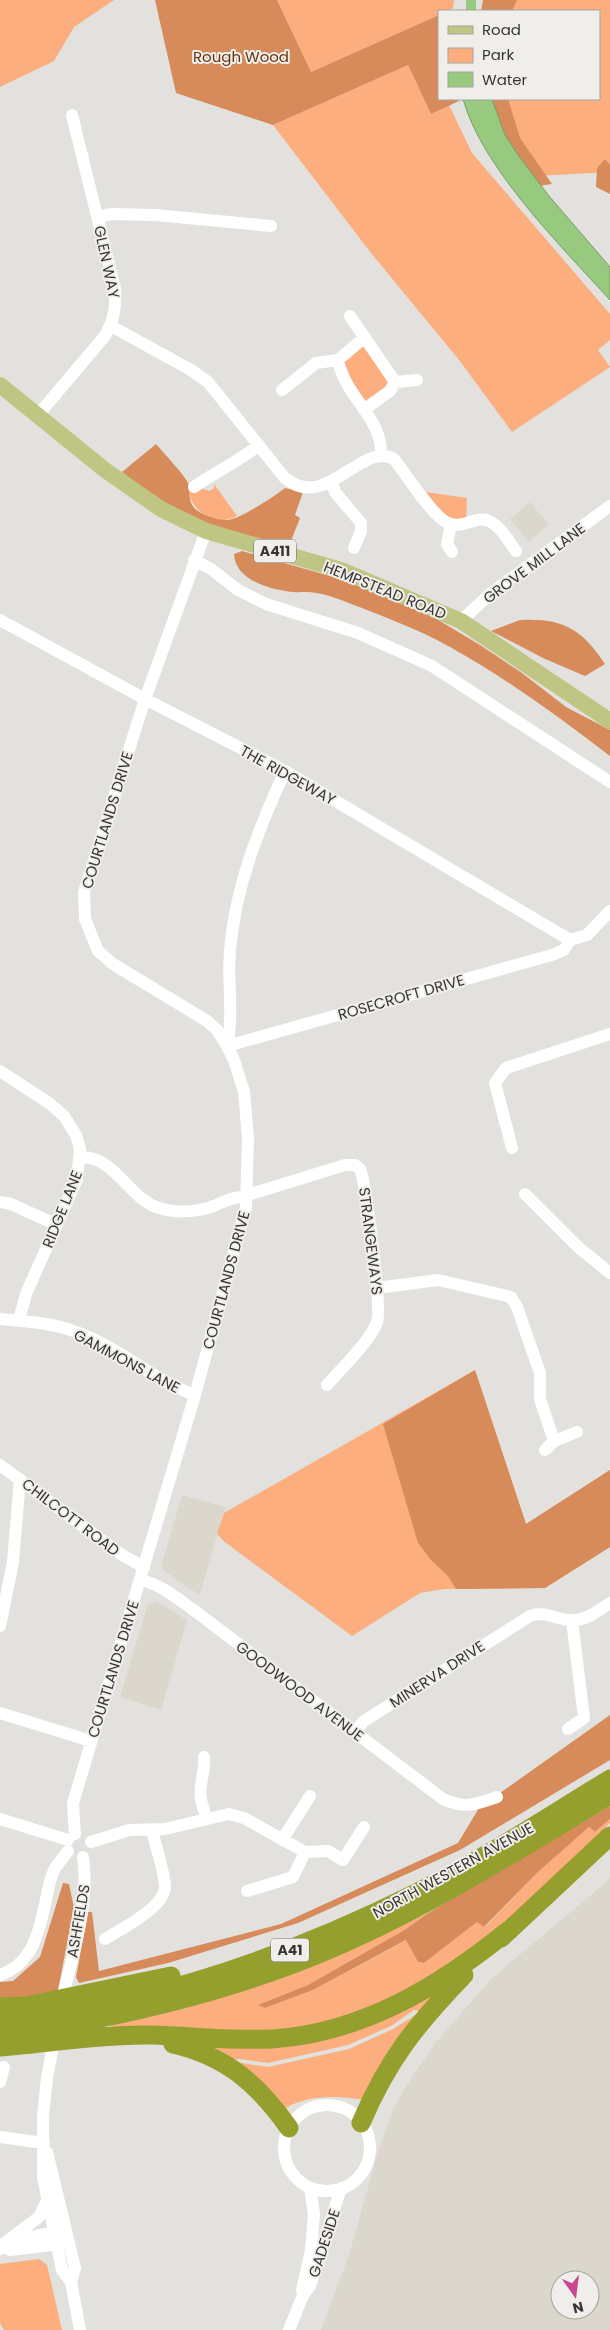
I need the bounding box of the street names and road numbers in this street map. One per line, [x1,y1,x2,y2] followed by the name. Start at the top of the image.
[89,224,125,301] street label: GLEN WAY
[479,518,589,608] street label: GROVE MILL LANE
[254,540,296,562] road number: A411
[321,556,449,624] street label: HEMPSTEAD ROAD
[236,740,340,810] street label: THE RIDGEWAY
[76,749,138,891] street label: COURTLANDS DRIVE
[335,969,467,1025] street label: ROSECROFT DRIVE
[37,1167,87,1251] street label: RIDGE LANE
[354,1186,388,1296] street label: STRANGEWAYS
[197,1208,255,1352] street label: COURTLANDS DRIVE
[70,1324,184,1398] street label: GAMMONS LANE
[18,1473,124,1561] street label: CHILCOTT ROAD
[82,1598,144,1740] street label: COURTLANDS DRIVE
[385,1635,489,1713] street label: MINERVA DRIVE
[232,1636,368,1746] street label: GOODWOOD AVENUE
[369,1817,537,1923] street label: NORTH WESTERN AVENUE
[61,1883,95,1959] street label: ASHFIELDS
[271,1938,309,1962] road number: A41
[303,2206,345,2280] street label: GADESIDE

